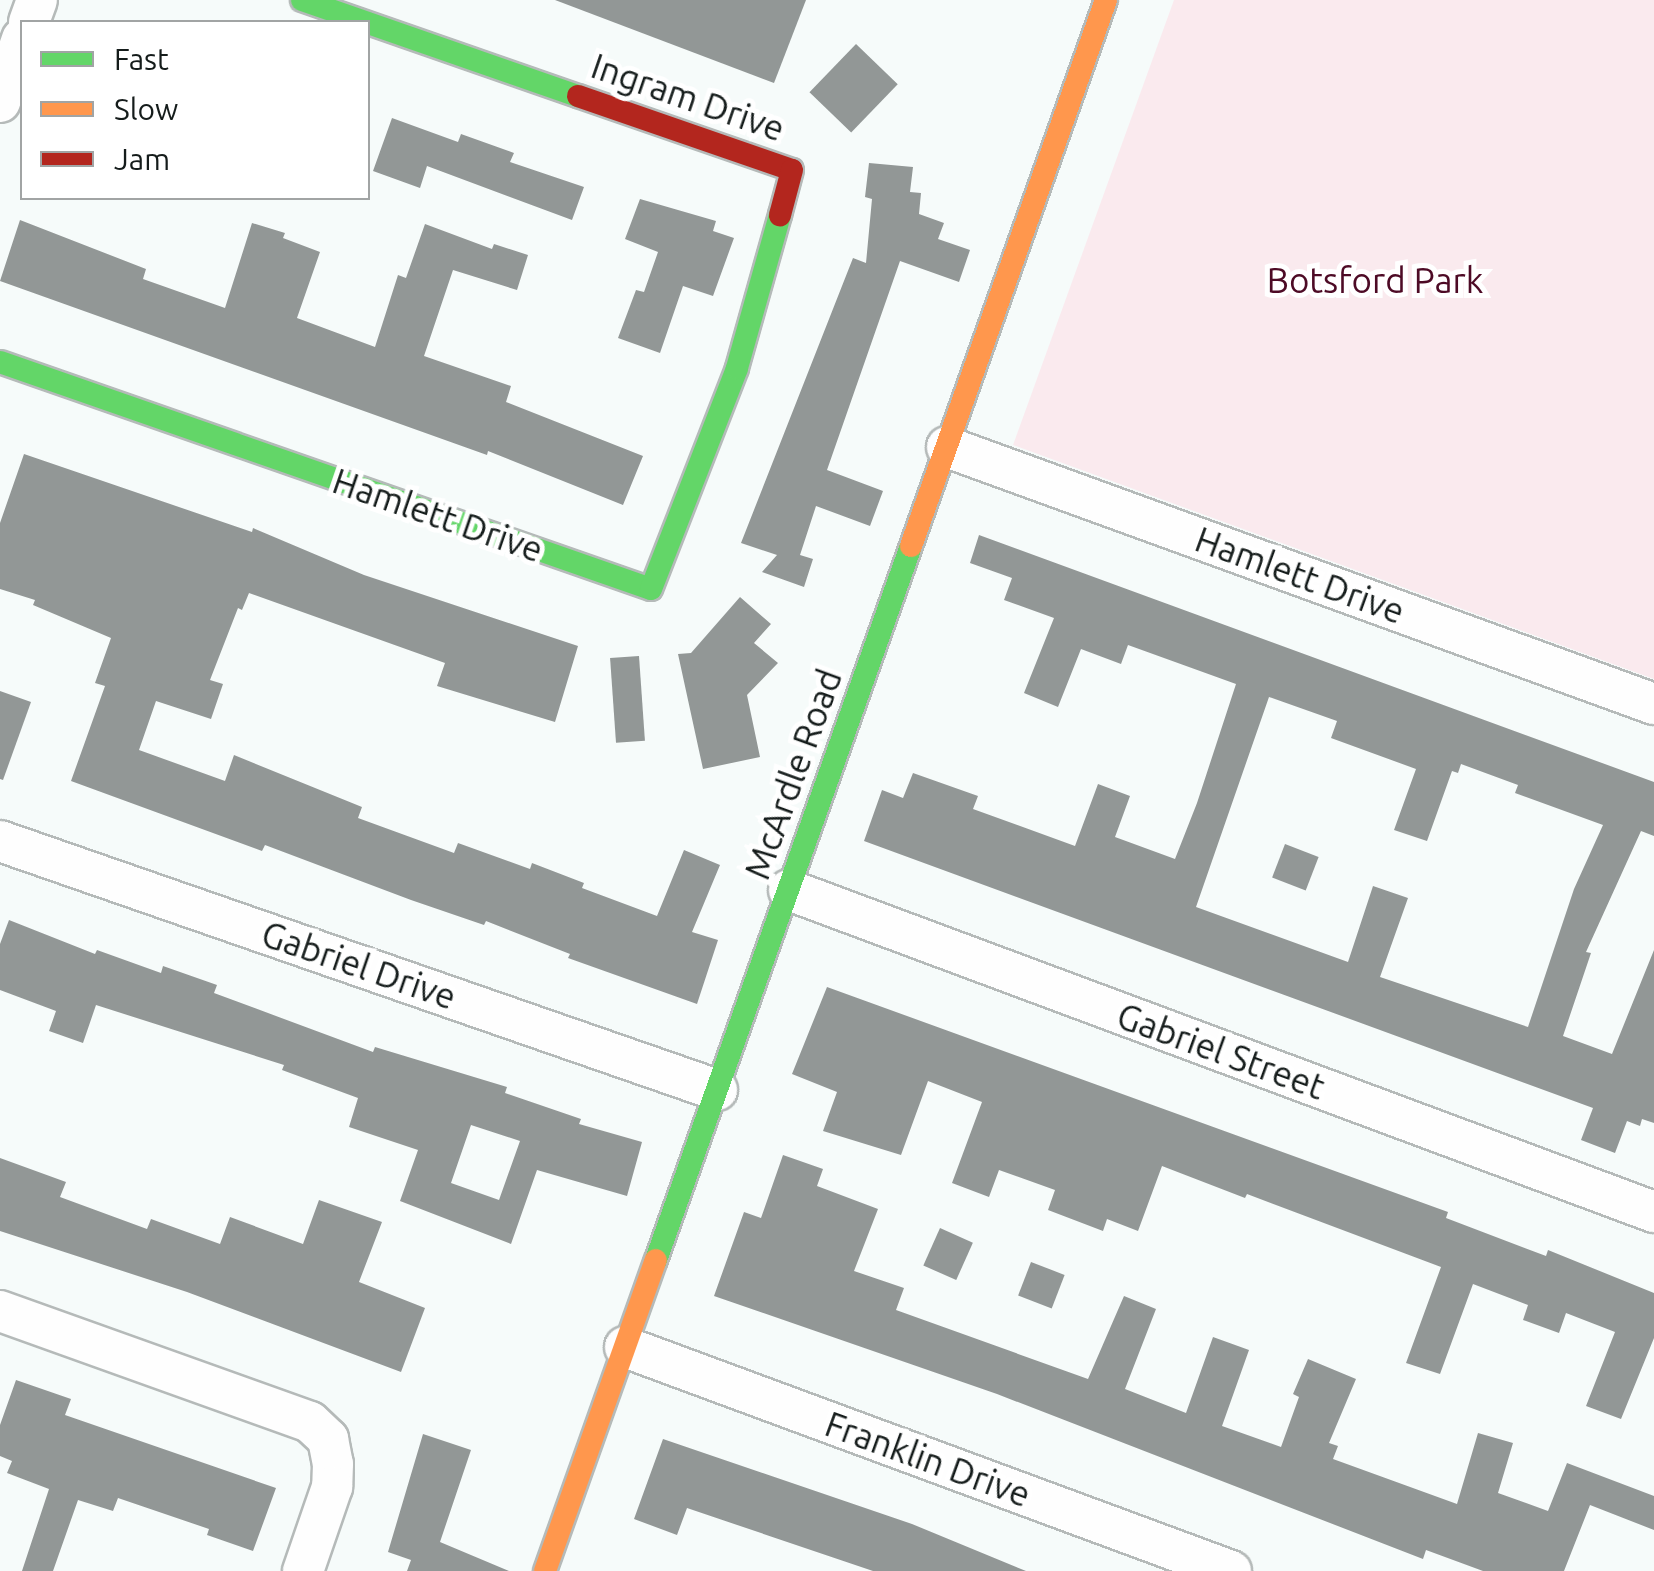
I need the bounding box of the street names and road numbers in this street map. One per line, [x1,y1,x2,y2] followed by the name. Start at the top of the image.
[586,44,790,150] street label: Ingram Drive
[327,459,549,571] street label: Hamlett Drive
[1190,518,1410,632] street label: Hamlett Drive
[736,663,850,885] street label: McArdle Road
[256,912,462,1018] street label: Gabriel Drive
[1112,994,1330,1108] street label: Gabriel Street
[820,1402,1036,1516] street label: Franklin Drive

